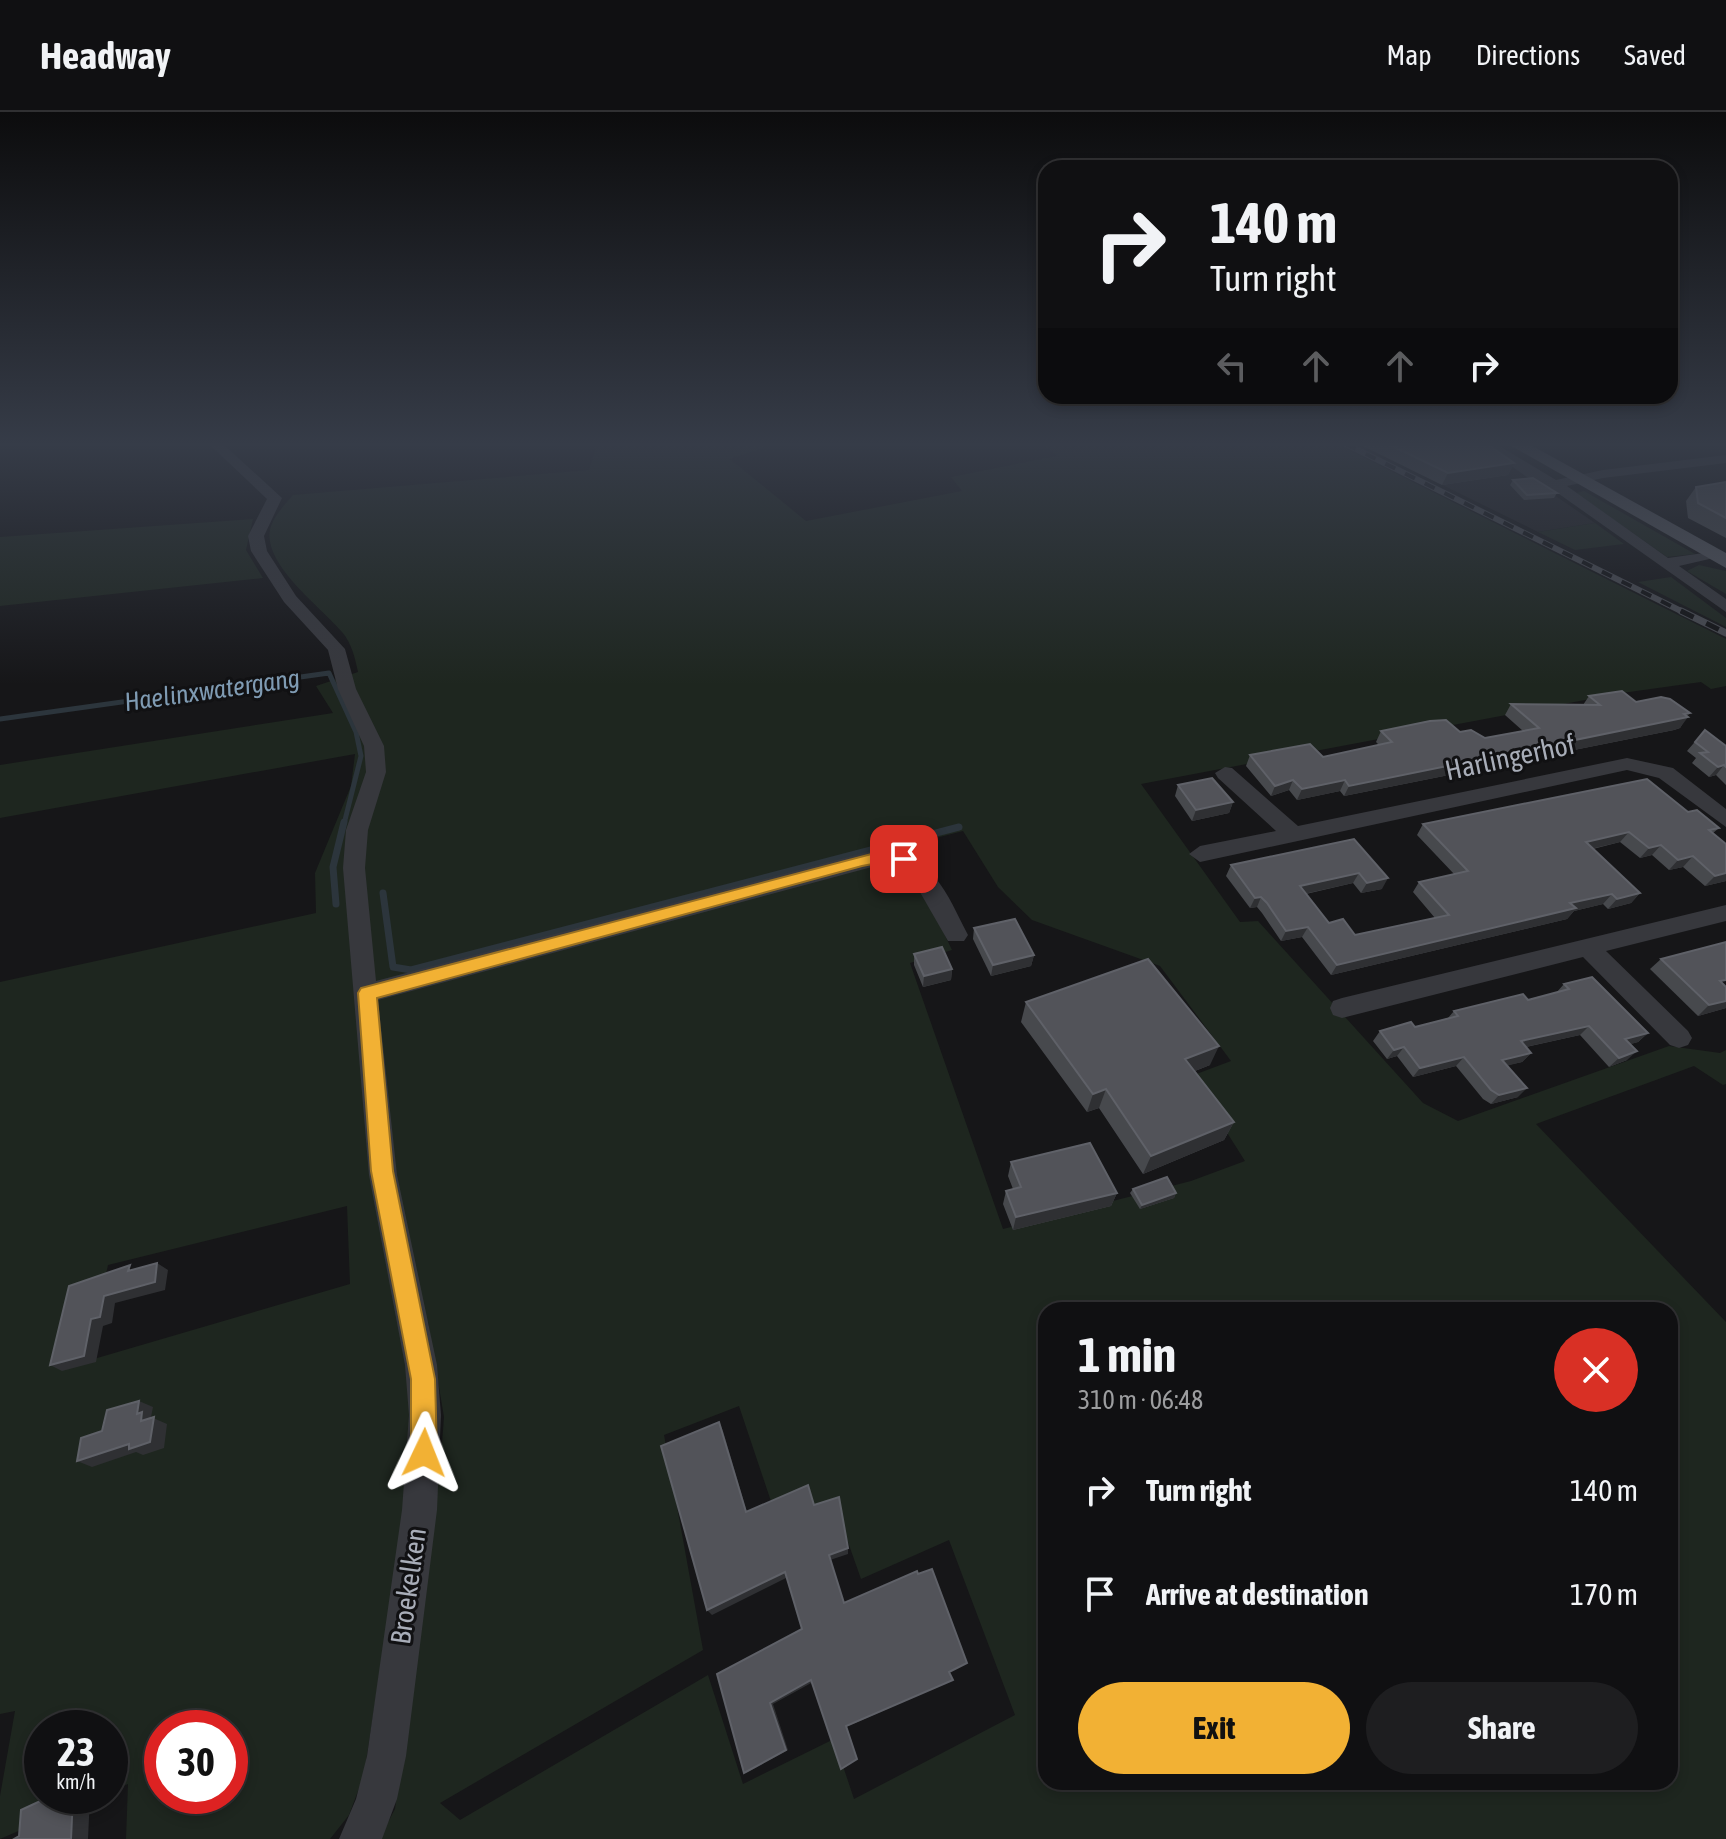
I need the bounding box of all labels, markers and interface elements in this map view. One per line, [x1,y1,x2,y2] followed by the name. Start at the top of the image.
[40,34,171,77] text: Headway
[1387,39,1432,71] text: Map
[1476,39,1580,71] text: Directions
[1624,39,1686,71] text: Saved
[1210,191,1337,255] text: 140 m
[1078,192,1182,296] icon: right
[1210,257,1337,299] text: Turn right
[1210,344,1254,388] icon: left
[1294,344,1338,388] icon: ahead
[1378,344,1422,388] icon: ahead
[1462,344,1506,388] icon: right
[122,663,302,717] water label: Haelinxwatergang
[1442,728,1578,786] street label: Harlingerhof
[870,825,938,893] pin
[882,837,926,881] icon: arrive
[1078,1327,1176,1382] text: 1 min
[1554,1328,1638,1412] button: close
[1078,1385,1203,1415] text: 310 m · 06:48
[382,1411,466,1495] position arrow
[1078,1468,1122,1512] icon: right
[1146,1473,1252,1507] text: Turn right
[1570,1473,1638,1507] text: 140 m
[384,1526,432,1646] street label: Broekelken
[1078,1572,1122,1616] icon: arrive
[1146,1577,1368,1611] text: Arrive at destination
[1570,1577,1638,1611] text: 170 m
[1078,1682,1350,1774] button: Exit
[1366,1682,1638,1774] button: Share
[144,1710,248,1814] speed limit sign: 30
[57,1729,95,1774] text: 23
[56,1770,96,1793] text: km/h

